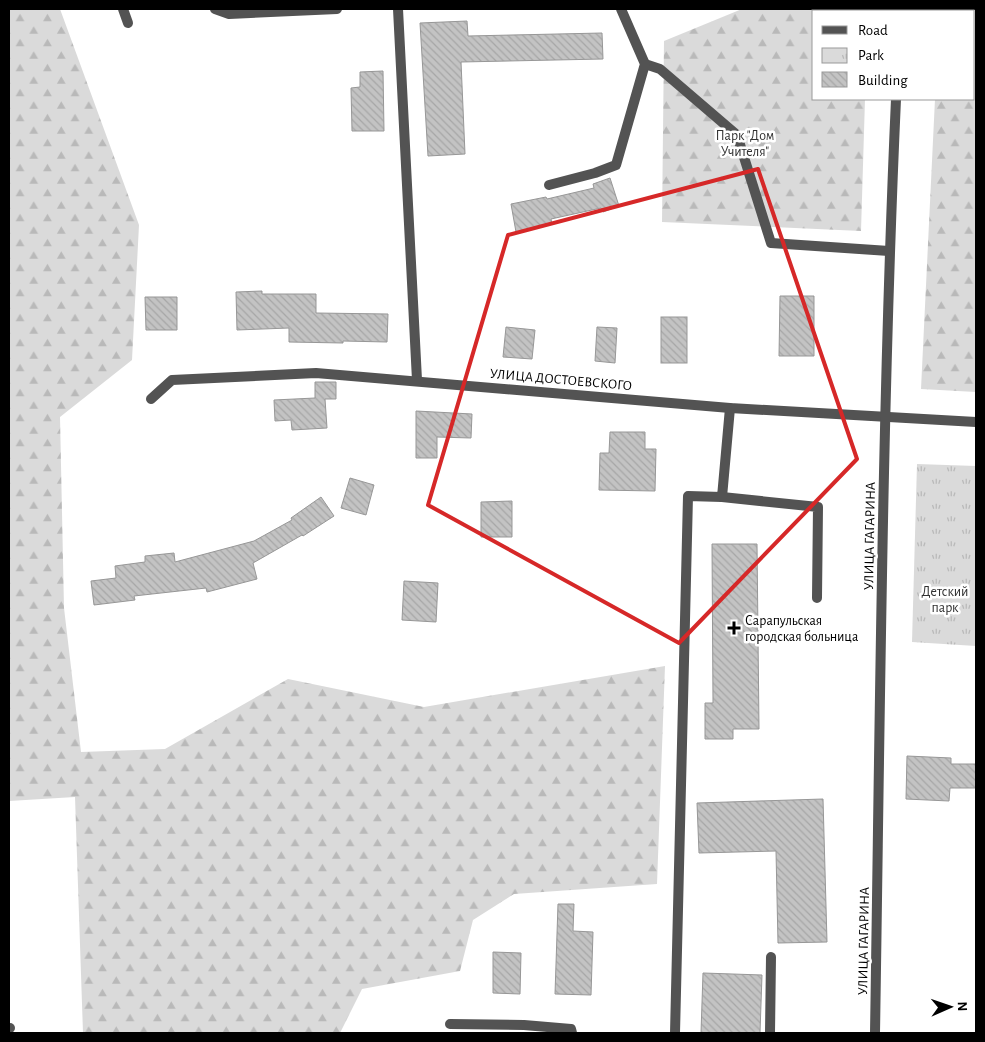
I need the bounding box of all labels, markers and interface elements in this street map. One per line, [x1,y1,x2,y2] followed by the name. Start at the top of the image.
[812,10,975,100] legend
[858,23,888,38] text: Road
[858,48,884,63] text: Park
[858,73,908,88] text: Building
[716,129,774,159] park label: Парк "Дом Учителя"
[489,367,633,393] street label: УЛИЦА ДОСТОЕВСКОГО
[862,482,878,590] street label: УЛИЦА ГАГАРИНА
[921,585,969,615] park label: Детский парк
[745,614,859,644] place label: Сарапульская городская больница
[727,621,741,635] marker: Сарапульская городская больница
[856,887,872,995] street label: УЛИЦА ГАГАРИНА
[925,982,975,1032] north arrow
[955,1001,969,1012] text: N

